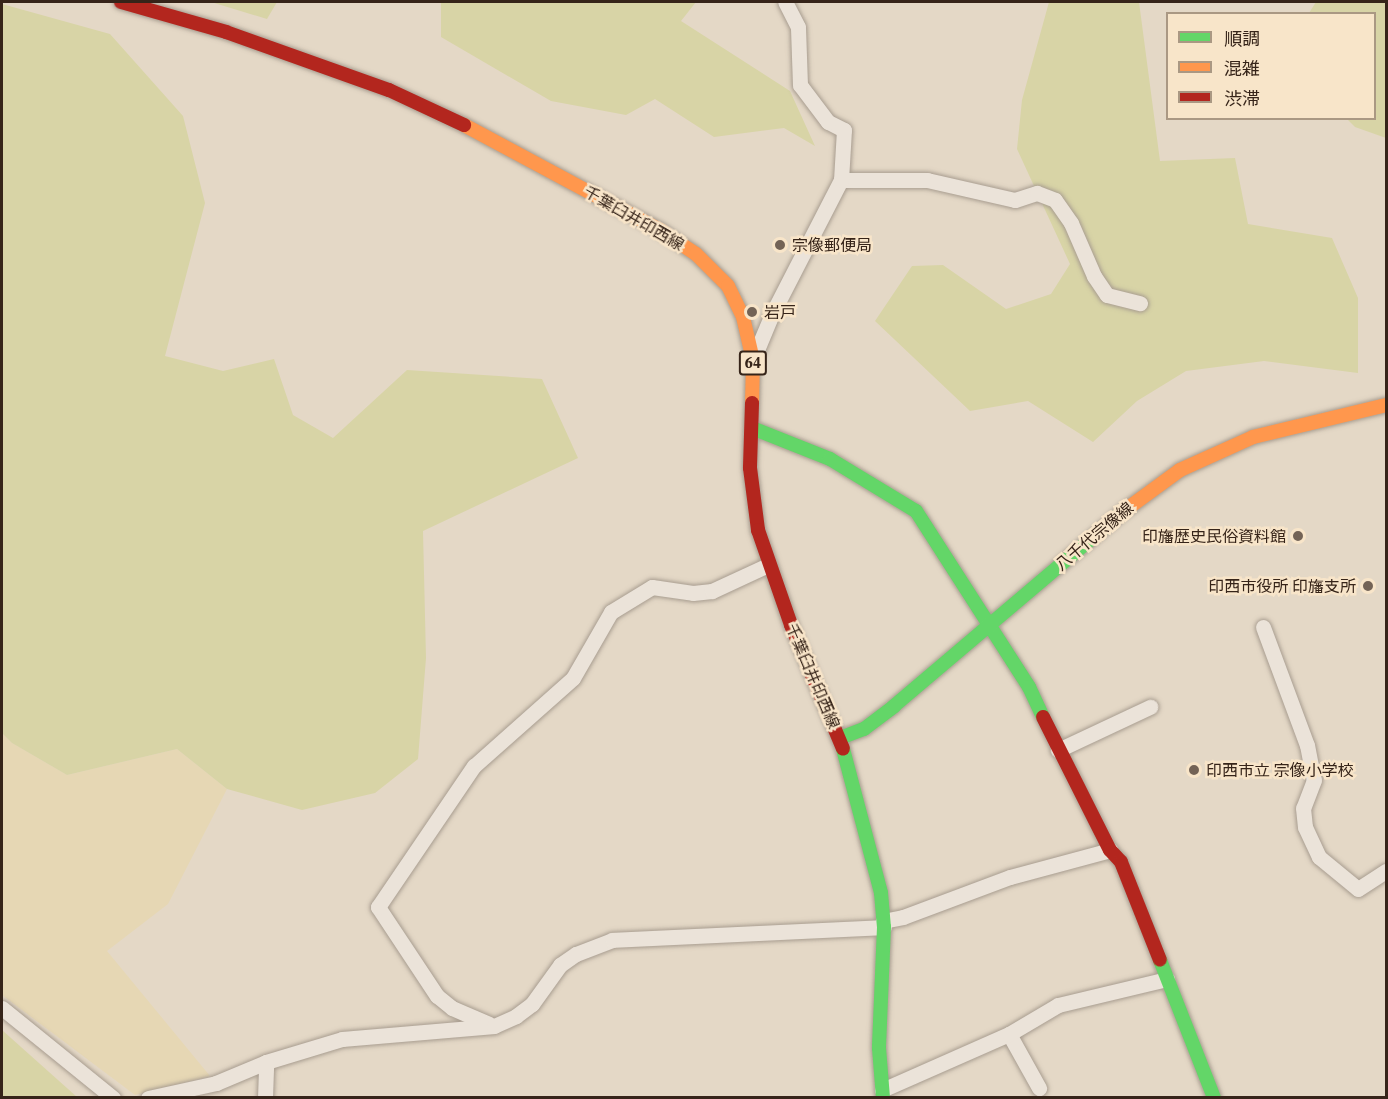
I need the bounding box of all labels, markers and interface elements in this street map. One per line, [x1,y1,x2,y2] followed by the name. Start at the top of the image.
[1166,12,1376,120] legend
[1224,26,1260,51] text: 順調
[1224,56,1260,81] text: 混雑
[1224,86,1260,111] text: 渋滞
[581,182,687,254] street label: 千葉臼井印西線
[792,235,872,255] place label: 宗像郵便局
[773,238,787,252] marker: 宗像郵便局
[764,302,796,322] place label: 岩戸
[745,305,759,319] marker: 岩戸
[738,351,768,375] road number: 64
[1051,498,1137,574] street label: 八千代宗像線
[1142,526,1286,546] place label: 印旛歴史民俗資料館
[1291,529,1305,543] marker: 印旛歴史民俗資料館
[1208,576,1356,596] place label: 印西市役所 印旛支所
[1361,579,1375,593] marker: 印西市役所 印旛支所
[782,621,844,731] street label: 千葉臼井印西線
[1206,760,1354,780] place label: 印西市立 宗像小学校
[1187,763,1201,777] marker: 印西市立 宗像小学校

